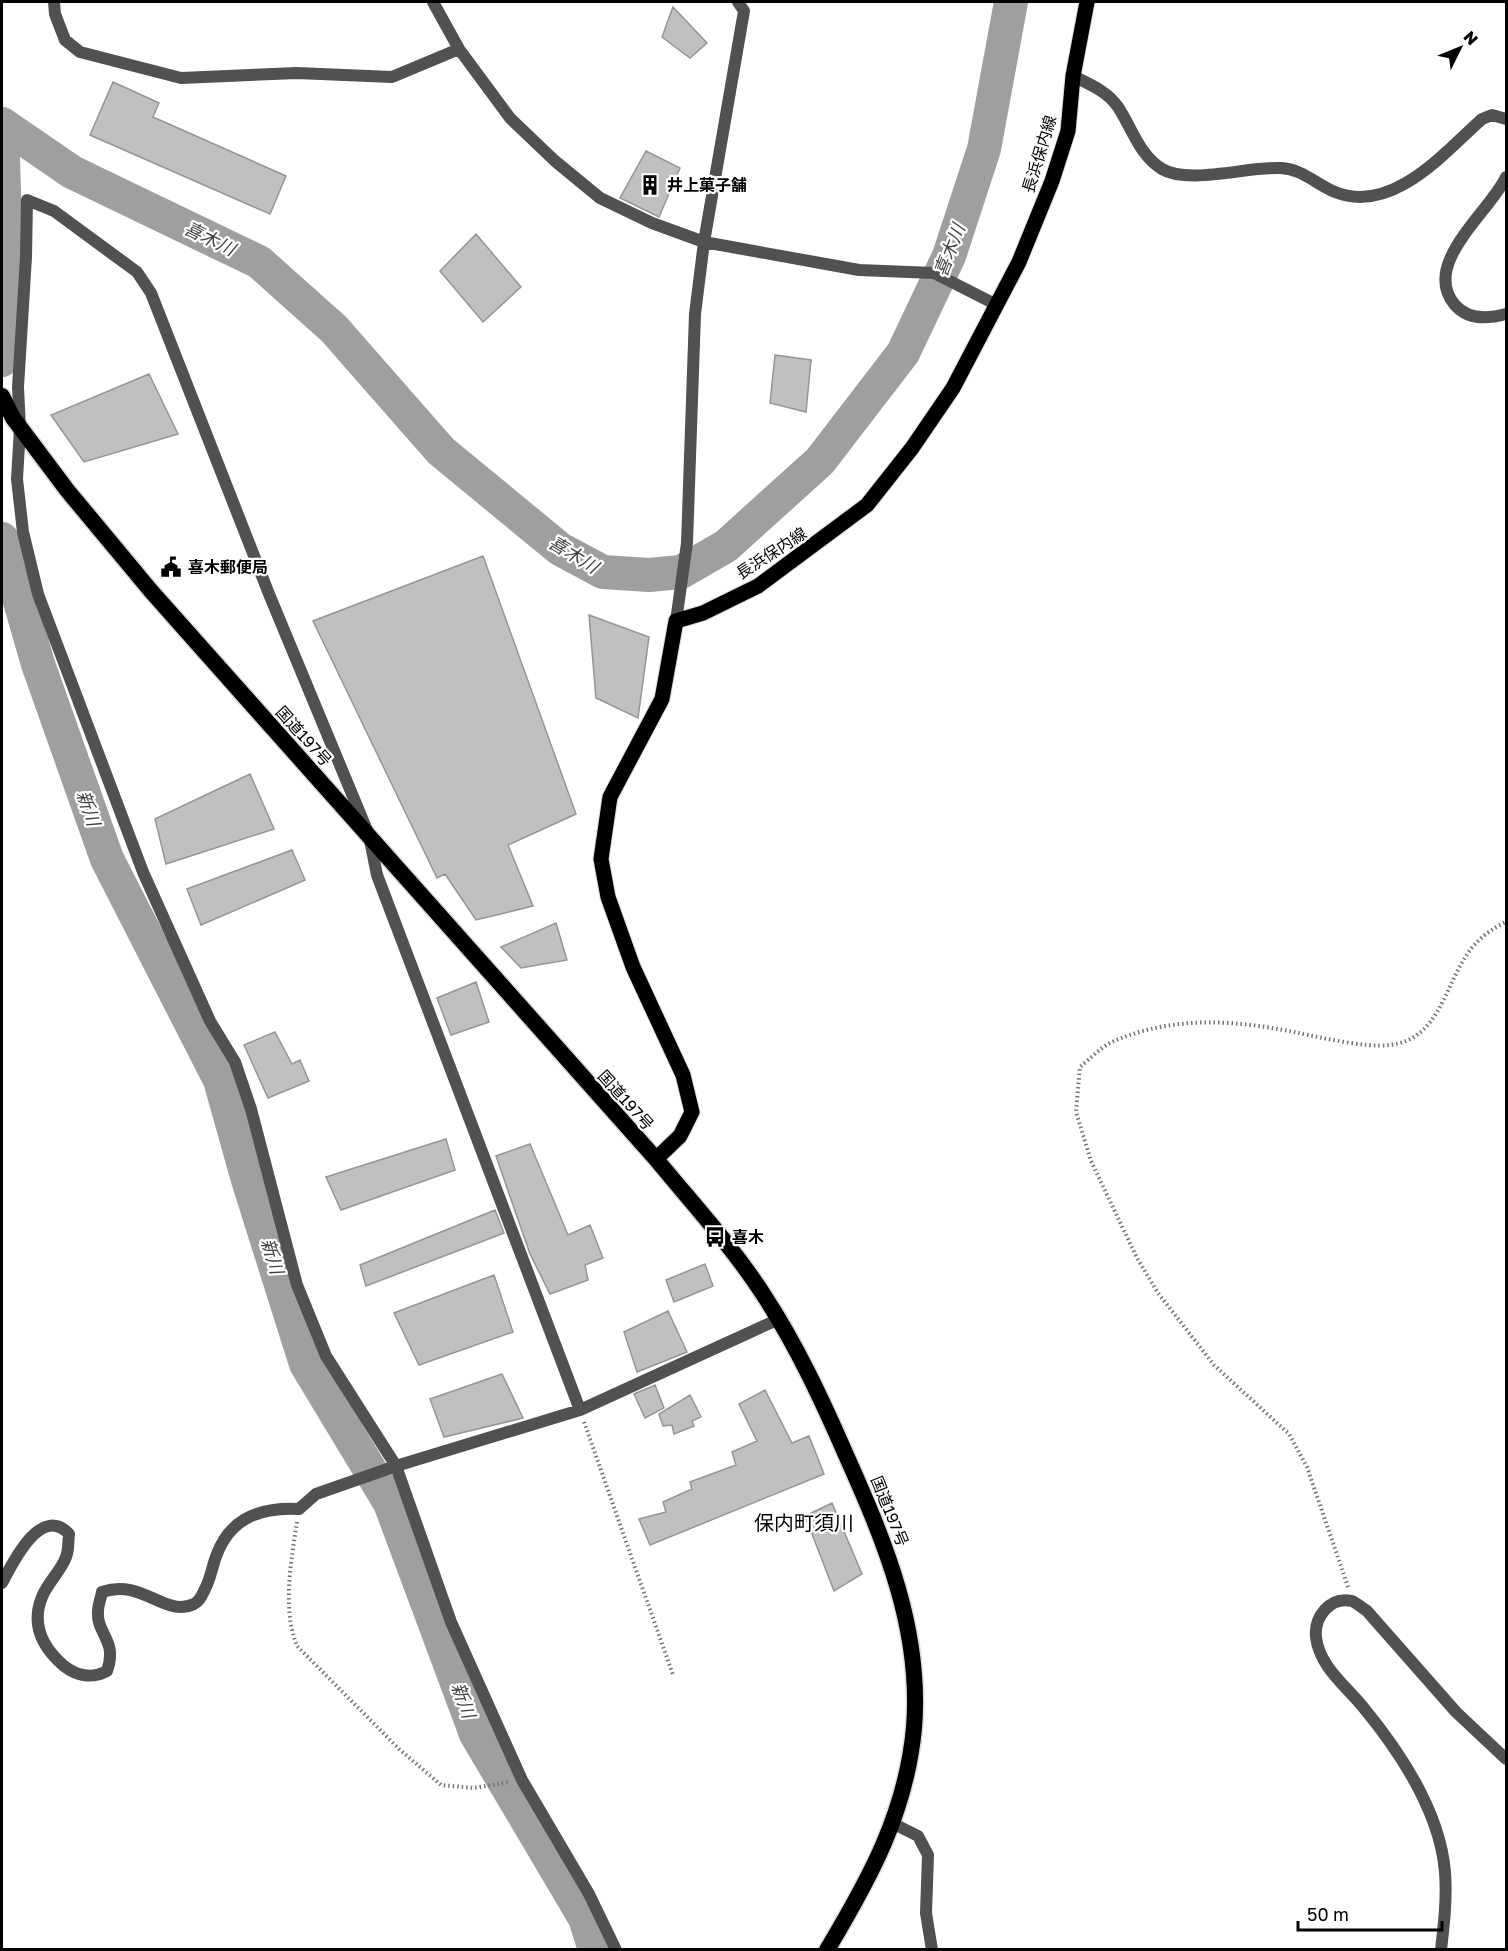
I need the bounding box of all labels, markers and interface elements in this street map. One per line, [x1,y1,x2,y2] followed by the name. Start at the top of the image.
[1430,18,1490,78] north arrow
[1460,26,1482,49] text: N
[1018,113,1060,195] street label: 長浜保内線
[638,173,662,197] building icon: 井上菓子舗
[667,175,747,195] place label: 井上菓子舗
[181,216,241,261] water label: 喜木川
[929,219,970,279] water label: 喜木川
[732,523,810,583] street label: 長浜保内線
[545,531,605,578] water label: 喜木川
[159,555,183,579] public building icon: 喜木郵便局
[188,557,268,577] place label: 喜木郵便局
[272,702,336,770] street label: 国道197号
[73,787,106,830] water label: 新川
[594,1066,658,1134] street label: 国道197号
[703,1225,727,1249] bus stop icon: 喜木
[732,1227,764,1247] place label: 喜木
[257,1236,289,1278] water label: 新川
[867,1473,913,1549] street label: 国道197号
[754,1510,854,1534] district label: 保内町須川
[448,1679,481,1723] water label: 新川
[1298,1894,1442,1932] scale bar
[1307,1903,1349,1925] text: 50 m

